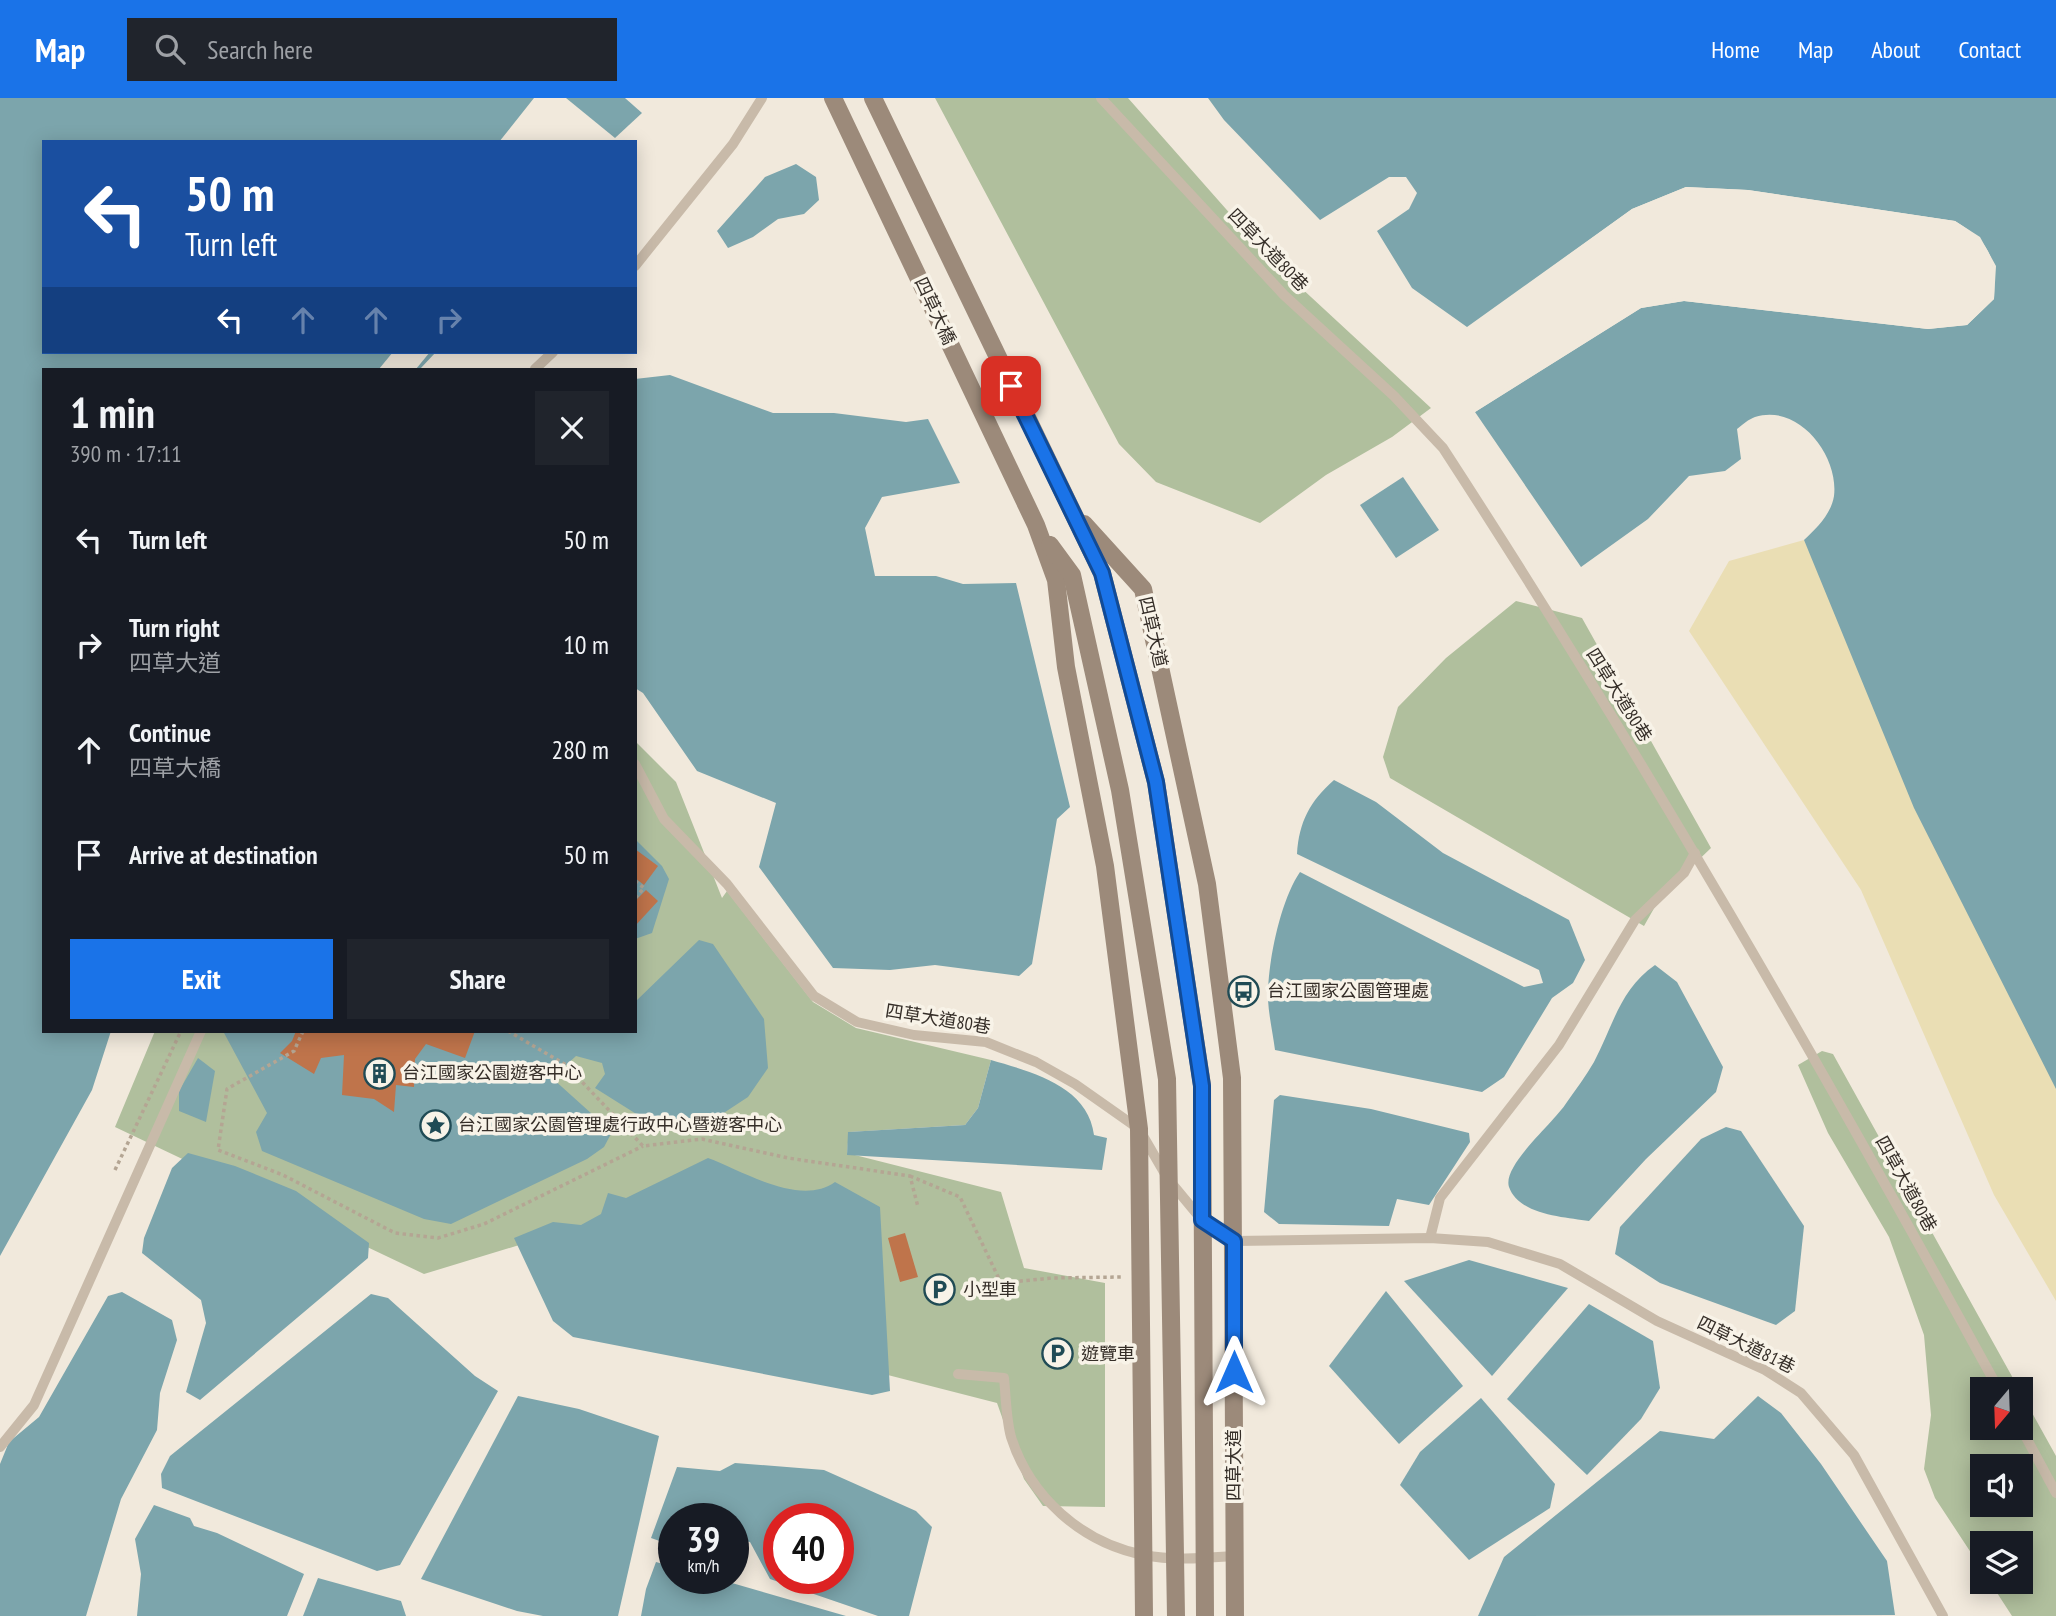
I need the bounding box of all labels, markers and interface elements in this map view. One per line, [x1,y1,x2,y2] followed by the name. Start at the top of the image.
[127,18,617,81] search box
[35,28,85,71] text: Map
[151,30,189,68] icon: search
[207,33,313,66] text: Search here
[1711,34,1760,65] text: Home
[1798,34,1833,65] text: Map
[1871,34,1920,65] text: About
[1958,34,2021,65] text: Contact
[185,161,274,225] text: 50 m
[70,168,161,259] icon: left
[1223,203,1314,296] street label: 四草大道80巷
[185,223,277,265] text: Turn left
[910,273,961,348] street label: 四草大橋
[211,301,249,339] icon: left
[284,301,322,339] icon: ahead
[357,301,395,339] icon: ahead
[430,301,468,339] icon: right
[981,356,1041,416] pin
[992,367,1030,405] icon: arrive
[70,385,155,440] text: 1 min
[535,391,609,465] button: close
[70,439,182,468] text: 390 m · 17:11
[70,521,108,559] icon: left
[129,523,207,556] text: Turn left
[563,523,609,556] text: 50 m
[1134,594,1173,670] street label: 四草大道
[129,611,220,644] text: Turn right
[70,626,108,664] icon: right
[563,628,609,661] text: 10 m
[1582,644,1657,746] street label: 四草大道80巷
[129,648,221,677] text: 四草大道
[129,716,211,749] text: Continue
[70,731,108,769] icon: ahead
[551,733,609,766] text: 280 m
[129,753,221,782] text: 四草大橋
[70,836,108,874] icon: arrive
[129,838,318,871] text: Arrive at destination
[563,838,609,871] text: 50 m
[70,939,333,1019] button: Exit
[347,939,609,1019] button: Share
[1227,974,1261,1008] bus stop icon: 台江國家公園管理處
[1267,979,1429,1002] place label: 台江國家公園管理處
[884,999,992,1038] street label: 四草大道80巷
[362,1056,396,1090] building icon: 台江國家公園遊客中心
[402,1061,582,1084] place label: 台江國家公園遊客中心
[418,1108,452,1142] place icon: 台江國家公園管理處行政中心暨遊客中心
[458,1113,782,1136] place label: 台江國家公園管理處行政中心暨遊客中心
[1871,1132,1942,1236] street label: 四草大道80巷
[923,1273,957,1307] parking icon: 小型車
[963,1278,1017,1301] place label: 小型車
[1693,1311,1799,1378] street label: 四草大道81巷
[1197,1335,1271,1409] position arrow
[1041,1337,1075,1371] parking icon: 遊覽車
[1081,1342,1135,1365] place label: 遊覽車
[1970,1377,2034,1440] north arrow
[1970,1377,2033,1594] map controls
[1222,1429,1245,1501] street label: 四草大道
[1970,1454,2033,1517] button: sound
[763,1503,854,1594] speed limit sign: 40
[687,1516,720,1562] text: 39
[1970,1531,2033,1594] button: layers
[688,1554,719,1577] text: km/h

